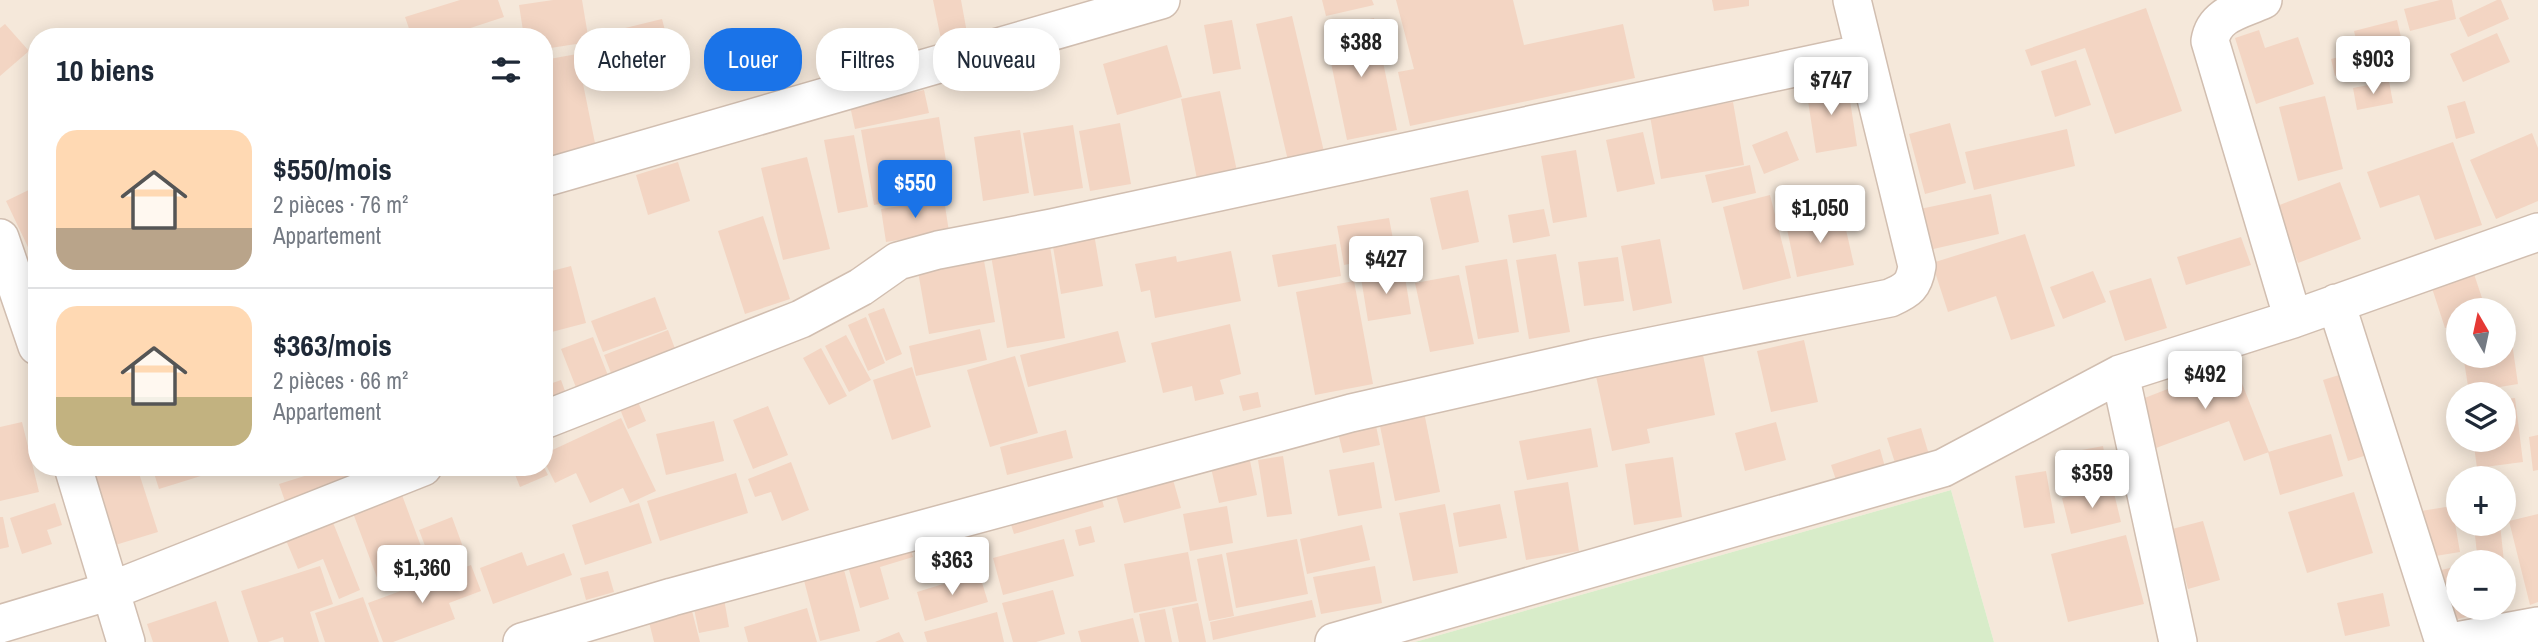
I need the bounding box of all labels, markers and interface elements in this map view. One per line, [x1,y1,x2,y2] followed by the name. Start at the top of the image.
[1320,20,1402,79] pin: $388
[1340,26,1382,57] text: $388
[574,28,690,91] chip: Acheter
[704,28,802,91] chip: Louer
[816,28,919,91] chip: Filtres
[933,28,1060,91] chip: Nouveau
[2332,36,2414,96] pin: $903
[2352,43,2394,74] text: $903
[56,50,154,90] text: 10 biens
[487,51,525,89] icon: filters
[1790,58,1872,117] pin: $747
[1810,64,1852,95] text: $747
[273,149,392,189] text: $550/mois
[112,158,196,242] icon: home
[874,160,956,220] pin: $550
[894,167,936,198] text: $550
[1763,186,1877,245] pin: $1,050
[273,189,408,220] text: 2 pièces · 76 m²
[1791,192,1849,223] text: $1,050
[273,220,381,251] text: Appartement
[1345,236,1427,296] pin: $427
[1365,243,1407,274] text: $427
[2446,298,2516,368] north arrow
[2446,298,2516,620] map controls
[273,325,392,365] text: $363/mois
[112,334,196,418] icon: home
[2164,352,2246,411] pin: $492
[2184,358,2226,389] text: $492
[273,365,408,396] text: 2 pièces · 66 m²
[2446,382,2516,452] button: layers
[273,396,381,427] text: Appartement
[2051,450,2133,510] pin: $359
[2071,457,2113,488] text: $359
[2446,466,2516,536] button: +
[911,538,993,597] pin: $363
[931,544,973,575] text: $363
[365,546,479,605] pin: $1,360
[2446,550,2516,620] button: −
[393,552,451,583] text: $1,360

